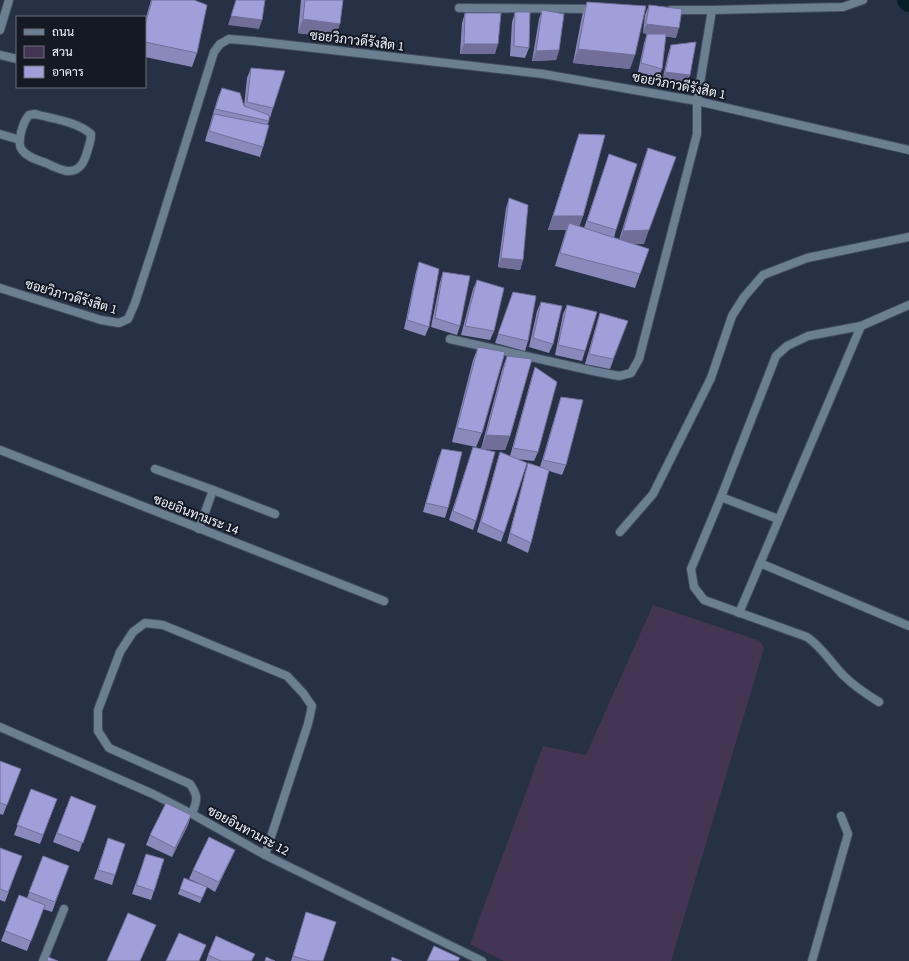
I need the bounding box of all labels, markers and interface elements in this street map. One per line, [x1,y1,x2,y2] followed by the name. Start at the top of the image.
[16,16,146,88] legend
[52,24,75,41] text: ถนน
[309,25,405,56] street label: ซอยวิภาวดีรังสิต 1
[52,44,73,61] text: สวน
[52,64,84,81] text: อาคาร
[631,67,728,104] street label: ซอยวิภาวดีรังสิต 1
[23,274,119,319] street label: ซอยวิภาวดีรังสิต 1
[150,490,242,540] street label: ซอยอินทามระ 14
[204,802,292,860] street label: ซอยอินทามระ 12

